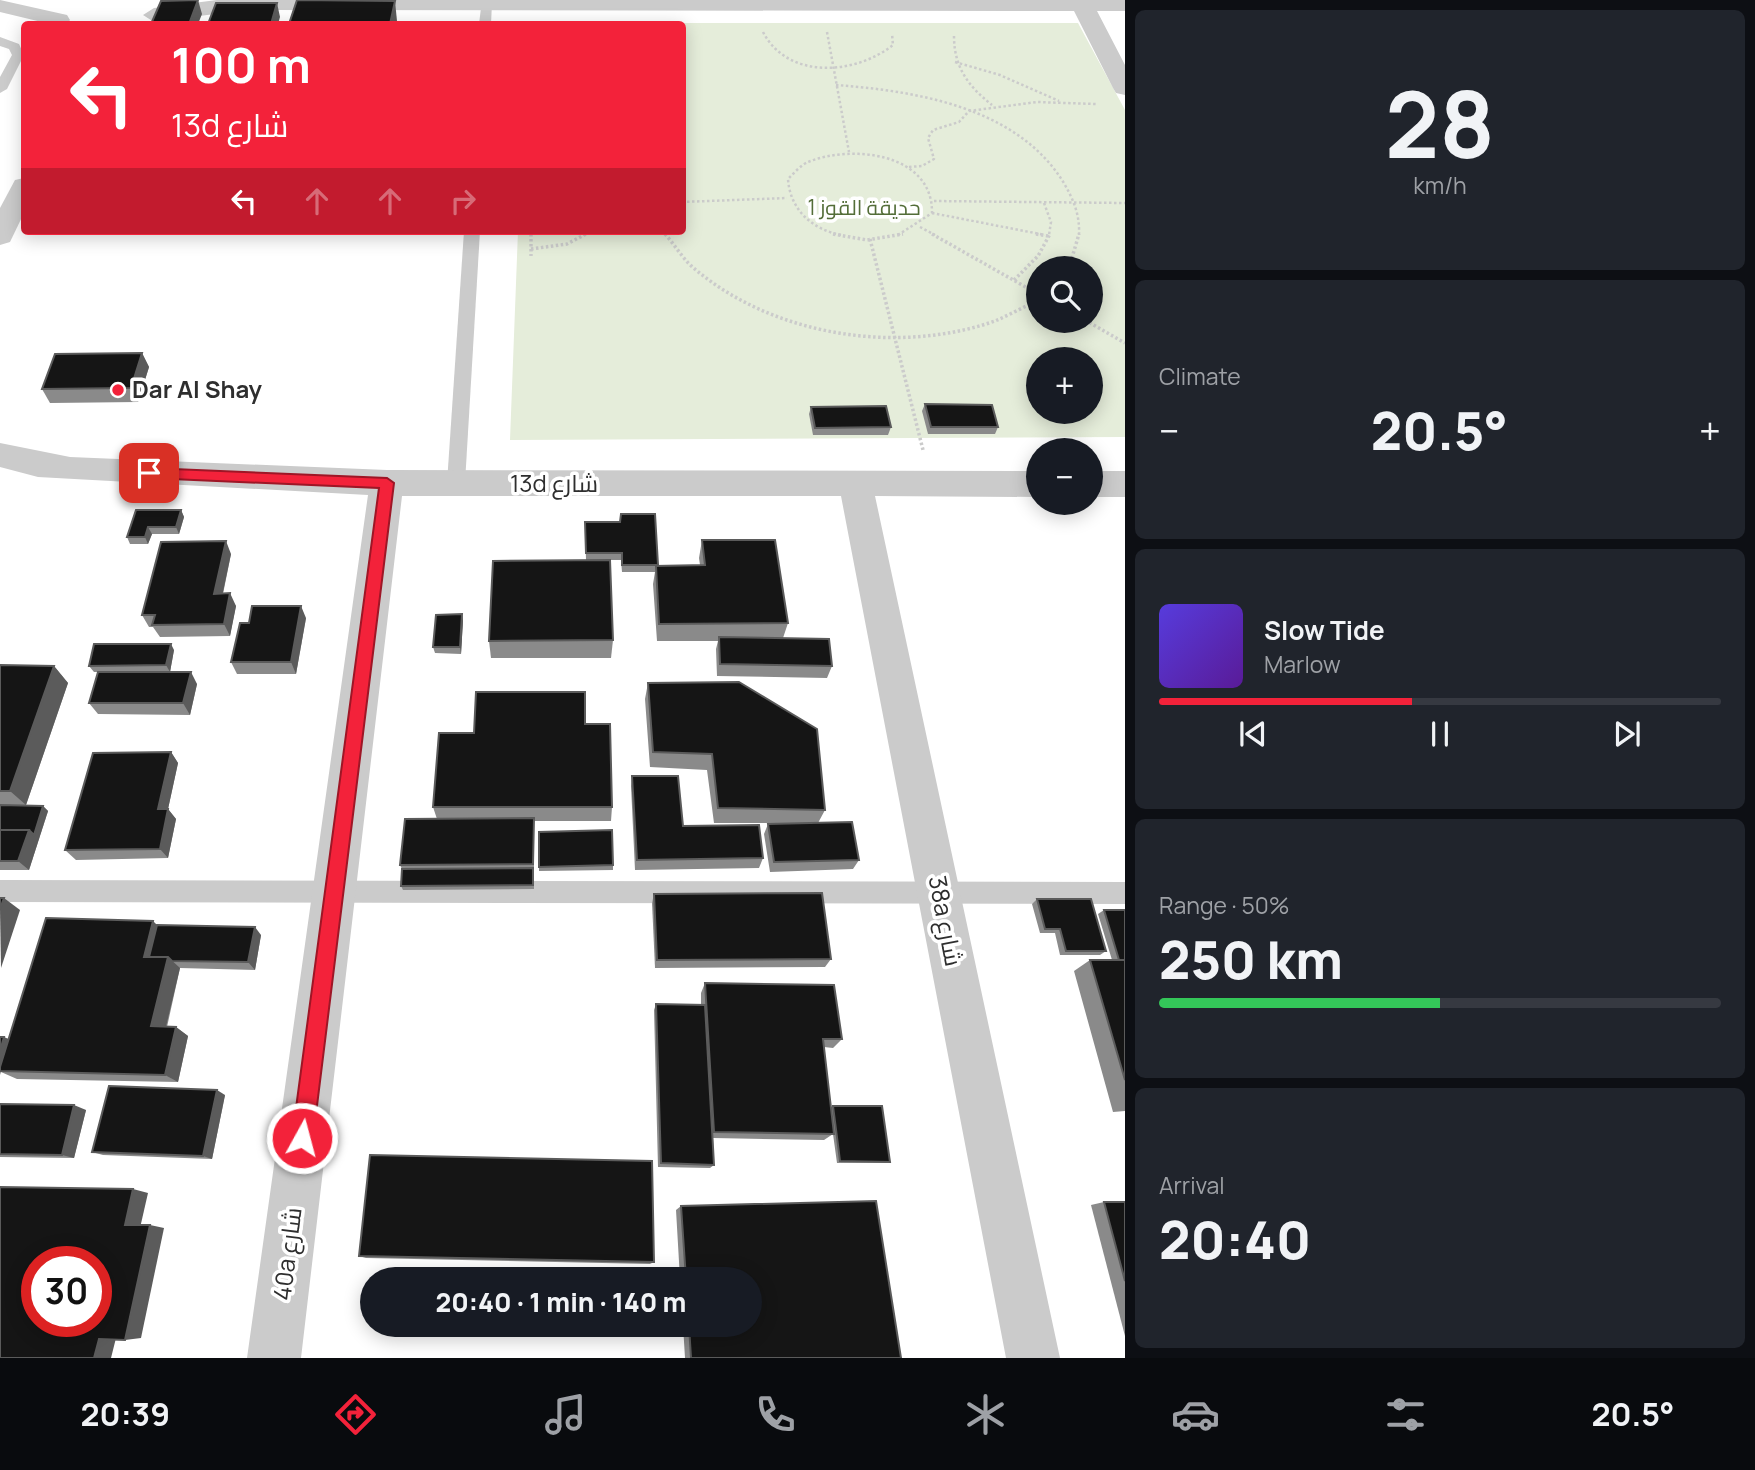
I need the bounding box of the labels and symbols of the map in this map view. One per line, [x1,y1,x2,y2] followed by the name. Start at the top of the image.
[807,193,921,221] park label: حديقة القوز 1
[132,372,263,405] place label: Dar Al Shay
[110,382,126,398] marker: Dar Al Shay
[119,443,179,503] pin
[510,466,598,500] street label: 13d شارع
[921,872,971,969] street label: 38a شارع
[265,1101,339,1175] position arrow
[264,1205,310,1302] street label: 40a شارع
[21,1246,112,1337] speed limit sign: 30

